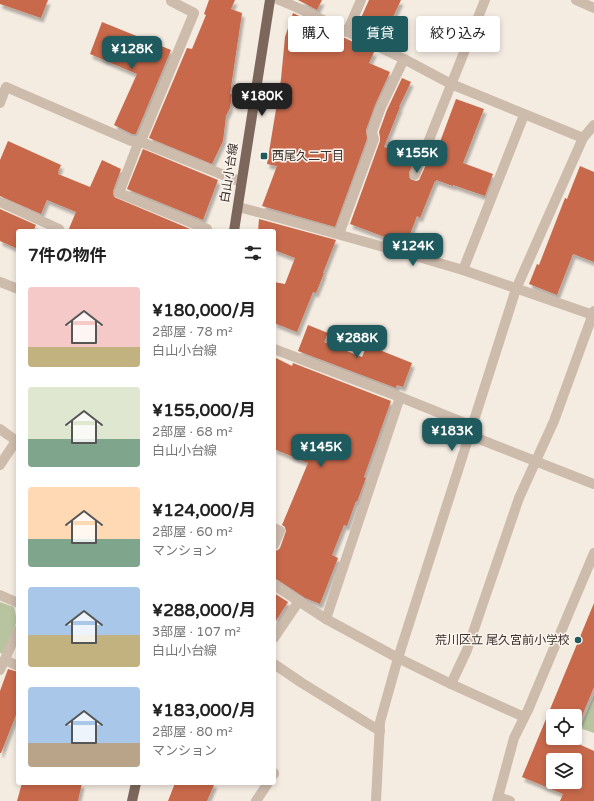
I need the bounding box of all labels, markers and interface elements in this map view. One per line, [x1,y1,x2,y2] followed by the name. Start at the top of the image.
[288,16,344,52] chip: 購入
[352,16,408,52] chip: 賃貸
[416,16,500,52] chip: 絞り込み
[104,36,160,70] pin: ¥128K
[111,41,153,57] text: ¥128K
[234,83,290,117] pin: ¥180K
[241,88,283,104] text: ¥180K
[389,140,445,174] pin: ¥155K
[217,142,241,204] street label: 白山小台線
[396,145,438,161] text: ¥155K
[272,149,344,163] place label: 西尾久二丁目
[259,151,269,161] marker: 西尾久二丁目
[385,233,441,267] pin: ¥124K
[392,238,434,254] text: ¥124K
[242,242,264,264] icon: filters
[28,245,107,266] text: 7件の物件
[152,300,256,321] text: ¥180,000/月
[60,303,108,351] icon: home
[152,324,233,340] text: 2部屋 · 78 m²
[329,325,385,359] pin: ¥288K
[336,330,378,346] text: ¥288K
[152,343,217,359] text: 白山小台線
[152,400,256,421] text: ¥155,000/月
[60,403,108,451] icon: home
[424,418,480,452] pin: ¥183K
[431,423,473,439] text: ¥183K
[152,424,233,440] text: 2部屋 · 68 m²
[293,434,349,468] pin: ¥145K
[300,439,342,455] text: ¥145K
[152,443,217,459] text: 白山小台線
[152,500,256,521] text: ¥124,000/月
[60,503,108,551] icon: home
[152,524,233,540] text: 2部屋 · 60 m²
[152,543,217,559] text: マンション
[152,600,256,621] text: ¥288,000/月
[60,603,108,651] icon: home
[152,624,241,640] text: 3部屋 · 107 m²
[435,633,570,647] place label: 荒川区立 尾久宮前小学校
[573,635,583,645] marker: 荒川区立 尾久宮前小学校
[152,643,217,659] text: 白山小台線
[152,700,256,721] text: ¥183,000/月
[60,703,108,751] icon: home
[546,709,582,789] map controls
[546,709,582,745] button: locate
[152,724,233,740] text: 2部屋 · 80 m²
[152,743,217,759] text: マンション
[546,753,582,789] button: layers

